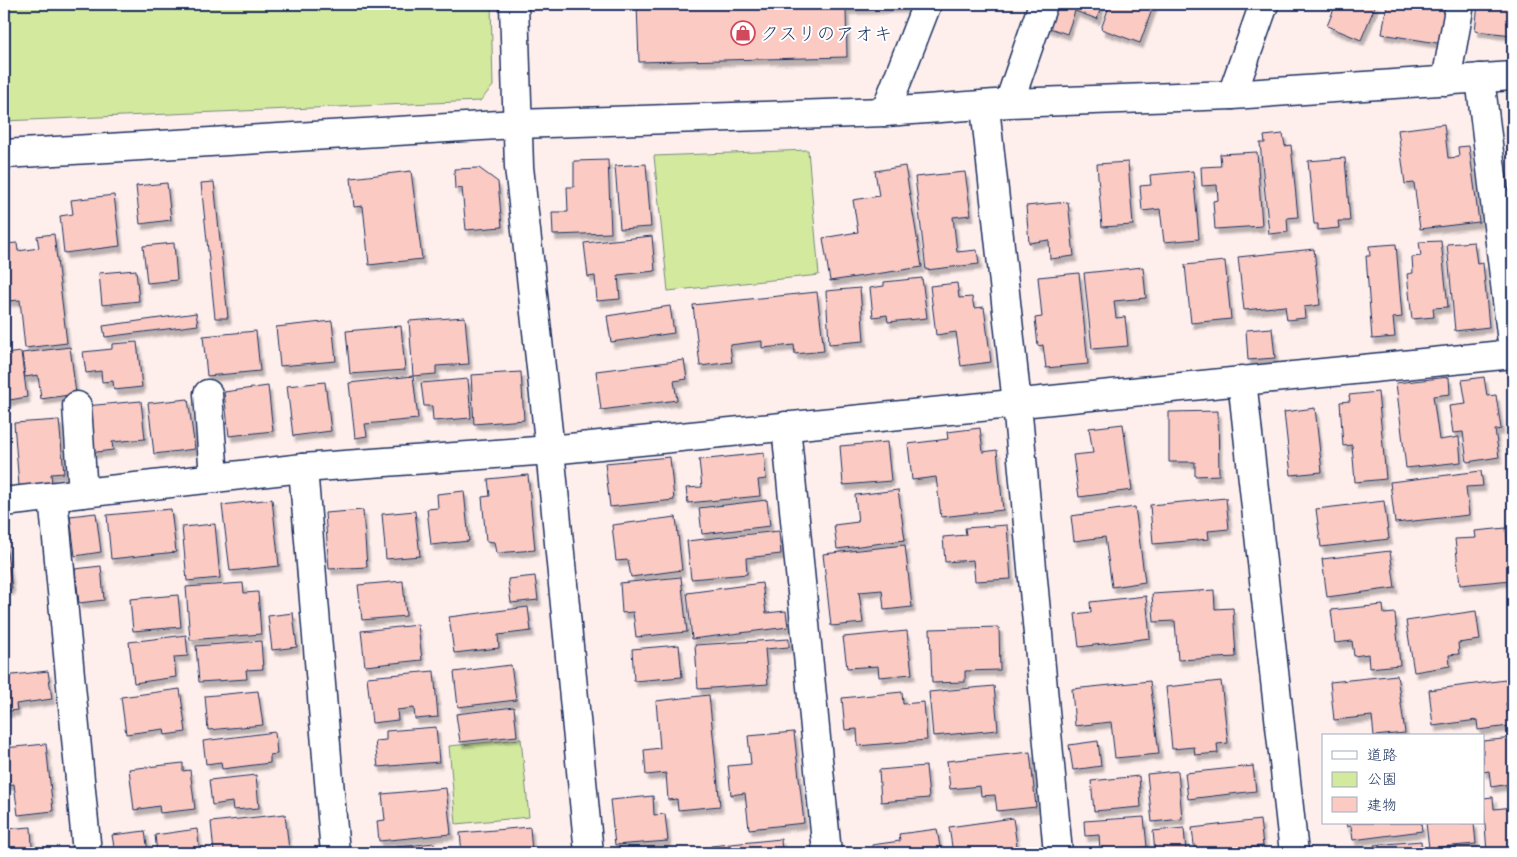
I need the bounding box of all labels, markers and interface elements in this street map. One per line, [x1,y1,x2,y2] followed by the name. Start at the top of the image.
[730,20,756,46] shop icon: クスリのアオキ
[760,23,893,45] place label: クスリのアオキ
[1322,734,1484,824] legend
[1367,746,1397,764] text: 道路
[1367,770,1397,788] text: 公園
[1367,796,1397,814] text: 建物

